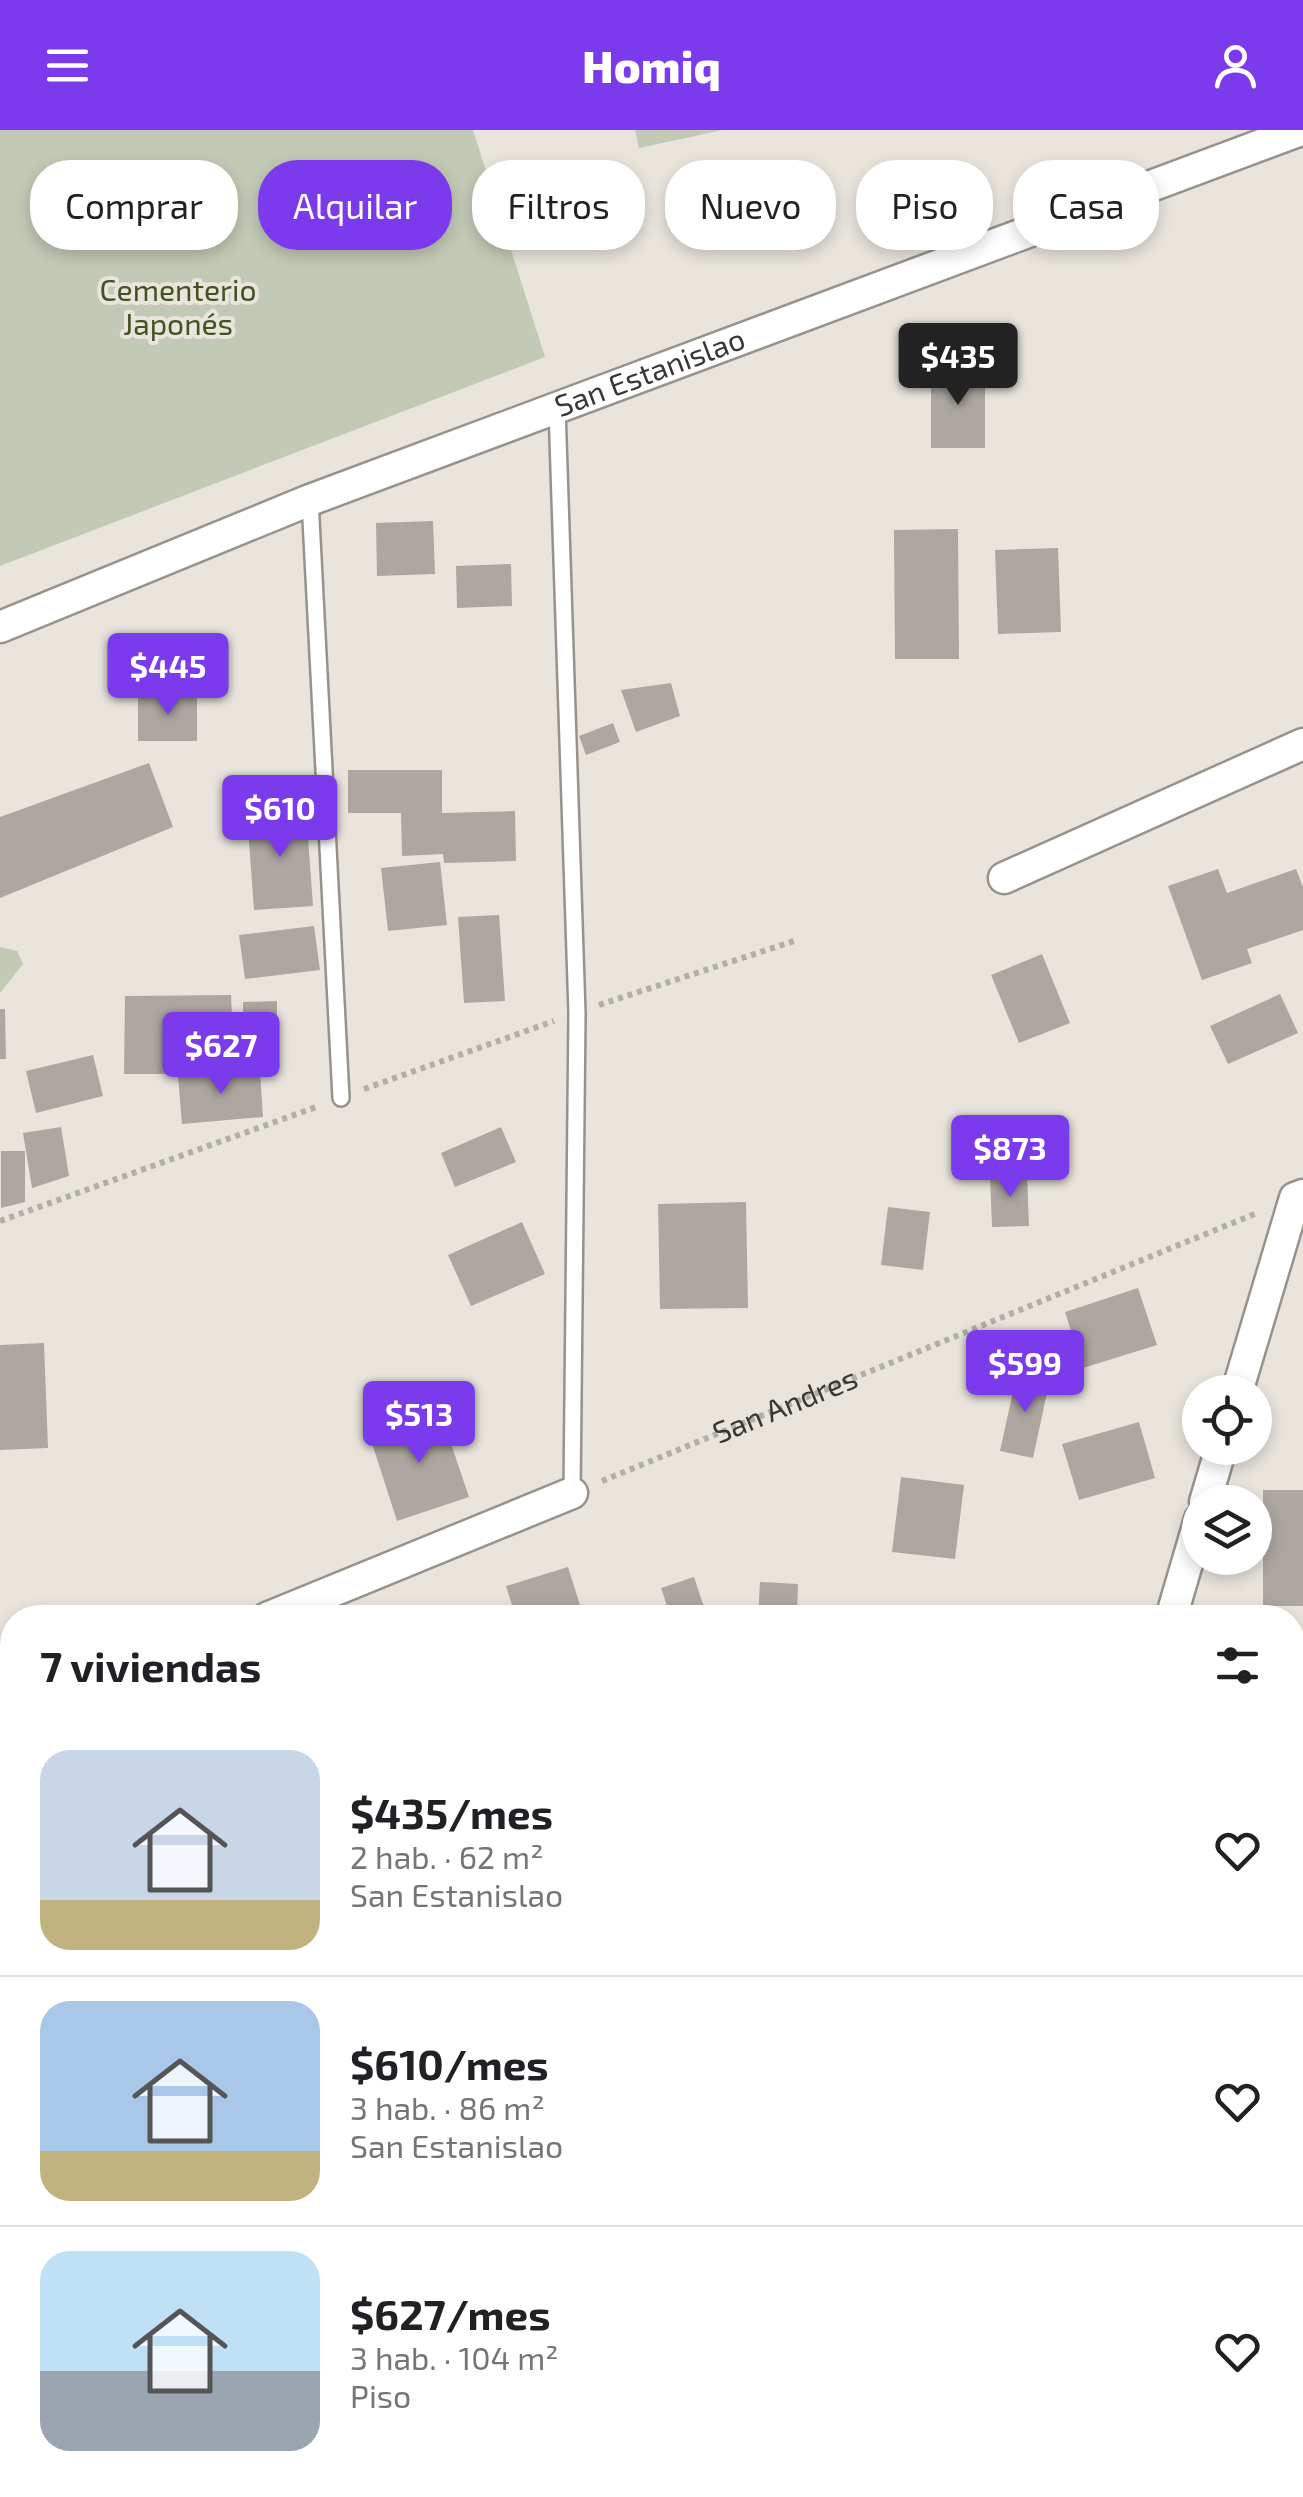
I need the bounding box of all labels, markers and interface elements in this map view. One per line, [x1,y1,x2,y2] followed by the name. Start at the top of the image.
[40,38,95,93] icon: menu
[582,38,721,92] text: Homiq
[1208,38,1263,93] icon: person
[30,160,238,250] chip: Comprar
[258,160,452,250] chip: Alquilar
[472,160,645,250] chip: Filtros
[665,160,836,250] chip: Nuevo
[856,160,993,250] chip: Piso
[1013,160,1159,250] chip: Casa
[99,271,257,341] park label: Cementerio Japonés
[549,319,749,423] street label: San Estanislao
[899,323,1017,408] pin: $435
[921,336,995,374] text: $435
[109,633,227,718] pin: $445
[130,646,207,684] text: $445
[221,775,339,860] pin: $610
[244,788,316,826] text: $610
[162,1012,280,1097] pin: $627
[185,1025,257,1063] text: $627
[951,1115,1069,1200] pin: $873
[973,1128,1047,1166] text: $873
[966,1330,1084,1415] pin: $599
[988,1343,1062,1381] text: $599
[707,1359,862,1450] street label: San Andres
[1182,1375,1272,1575] map controls
[1182,1375,1272,1465] button: locate
[360,1381,478,1466] pin: $513
[385,1394,453,1432] text: $513
[1182,1485,1272,1575] button: layers
[1210,1638,1265,1693] icon: filters
[40,1640,261,1690] text: 7 viviendas
[350,1787,553,1837] text: $435/mes
[120,1790,240,1910] icon: home
[1210,1823,1265,1878] icon: heart
[350,1837,543,1875] text: 2 hab. · 62 m²
[350,1875,563,1913] text: San Estanislao
[350,2038,549,2088] text: $610/mes
[120,2041,240,2161] icon: home
[1210,2074,1265,2129] icon: heart
[350,2088,545,2126] text: 3 hab. · 86 m²
[350,2126,563,2164] text: San Estanislao
[350,2288,551,2338] text: $627/mes
[120,2291,240,2411] icon: home
[1210,2324,1265,2379] icon: heart
[350,2338,559,2376] text: 3 hab. · 104 m²
[350,2376,411,2414] text: Piso

